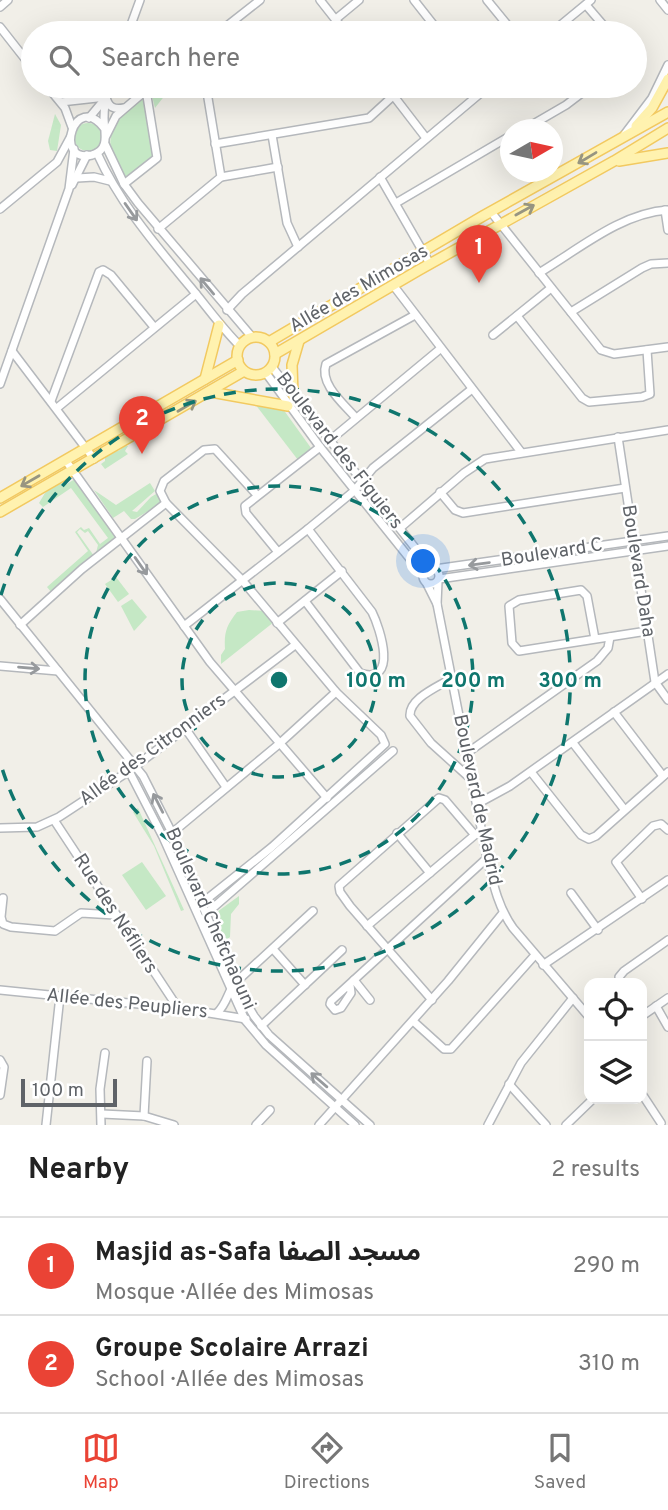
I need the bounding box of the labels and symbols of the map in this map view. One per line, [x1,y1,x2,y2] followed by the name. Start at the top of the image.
[500,119,563,182] north arrow
[578,151,598,165] one-way arrow
[124,202,138,221] one-way arrow
[515,203,535,217] one-way arrow
[456,225,502,283] pin: 1
[285,240,433,338] street label: Allée des Mimosas
[199,277,215,295] one-way arrow
[270,368,408,534] street label: Boulevard des Figuiers
[119,396,165,454] pin: 2
[177,398,197,412] one-way arrow
[21,474,41,488] one-way arrow
[616,503,660,639] street label: Boulevard Daha
[499,533,605,573] street label: Boulevard C
[406,544,440,578] your location
[134,556,148,575] one-way arrow
[468,558,491,571] one-way arrow
[17,662,40,675] one-way arrow
[267,668,291,692] centre of rings
[346,668,406,695] text: 100 m
[441,668,505,695] text: 200 m
[538,668,602,695] text: 300 m
[75,689,231,811] street label: Allée des Citronniers
[447,712,507,888] street label: Boulevard de Madrid
[150,793,164,814] one-way arrow
[159,824,261,1014] street label: Boulevard Chefchaouni
[67,850,163,978] street label: Rue des Néfliers
[45,984,209,1024] street label: Allée des Peupliers
[310,1072,328,1088] one-way arrow
[21,1076,117,1108] scale bar

